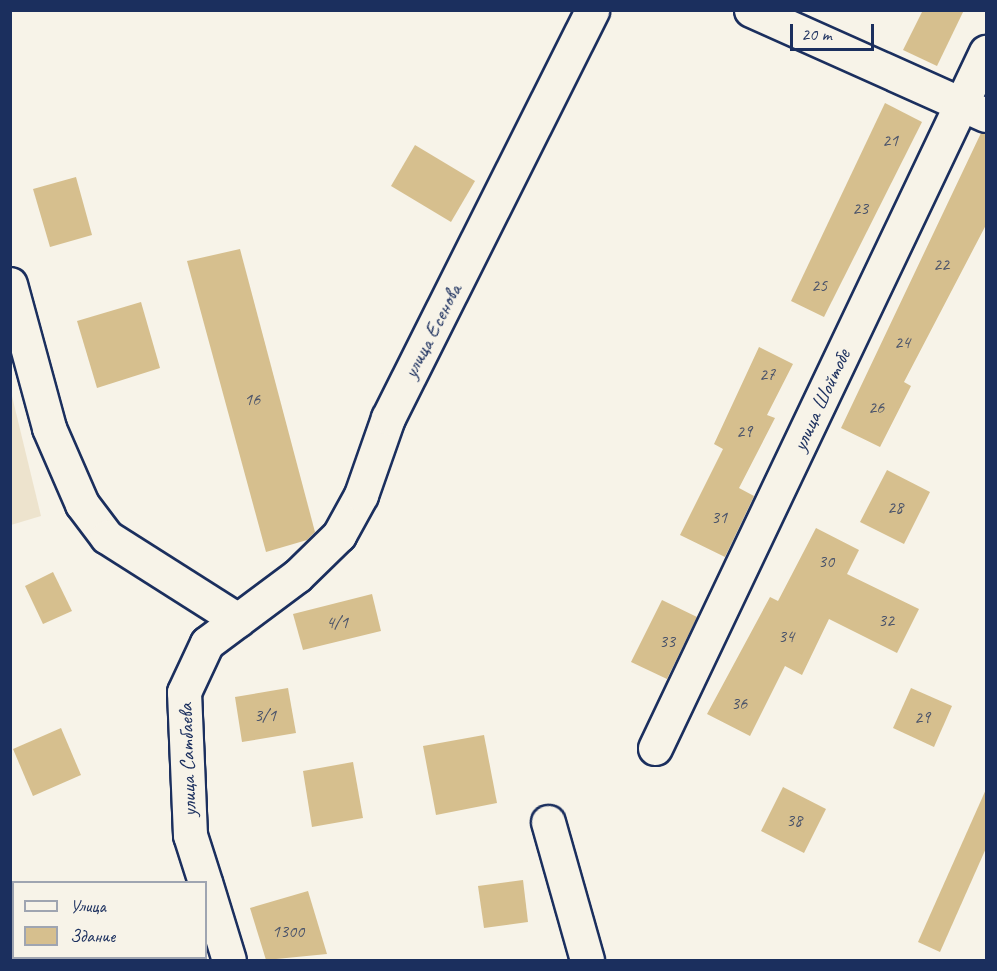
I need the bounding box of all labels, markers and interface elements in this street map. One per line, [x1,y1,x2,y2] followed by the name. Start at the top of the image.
[793,12,877,50] scale bar
[801,23,832,45] text: 20 m
[882,129,898,151] house number: 21
[852,197,868,219] house number: 23
[933,253,949,275] house number: 22
[811,274,827,296] house number: 25
[398,280,466,382] street label: улица Есенова
[894,331,910,353] house number: 24
[786,345,856,455] street label: улица Шойтобе
[759,363,775,385] house number: 27
[244,388,260,410] house number: 16
[868,396,884,418] house number: 26
[736,420,752,442] house number: 29
[887,496,903,518] house number: 28
[711,506,727,528] house number: 31
[818,550,834,572] house number: 30
[878,609,894,631] house number: 32
[326,611,348,633] house number: 4/1
[778,625,794,647] house number: 34
[659,630,675,652] house number: 33
[731,692,747,714] house number: 36
[172,704,202,816] street label: улица Сатбаева
[254,704,276,726] house number: 3/1
[914,706,930,728] house number: 29
[786,809,802,831] house number: 38
[12,881,207,959] legend
[70,895,106,917] text: Улица
[272,920,304,942] house number: 1300
[70,925,115,947] text: Здание

